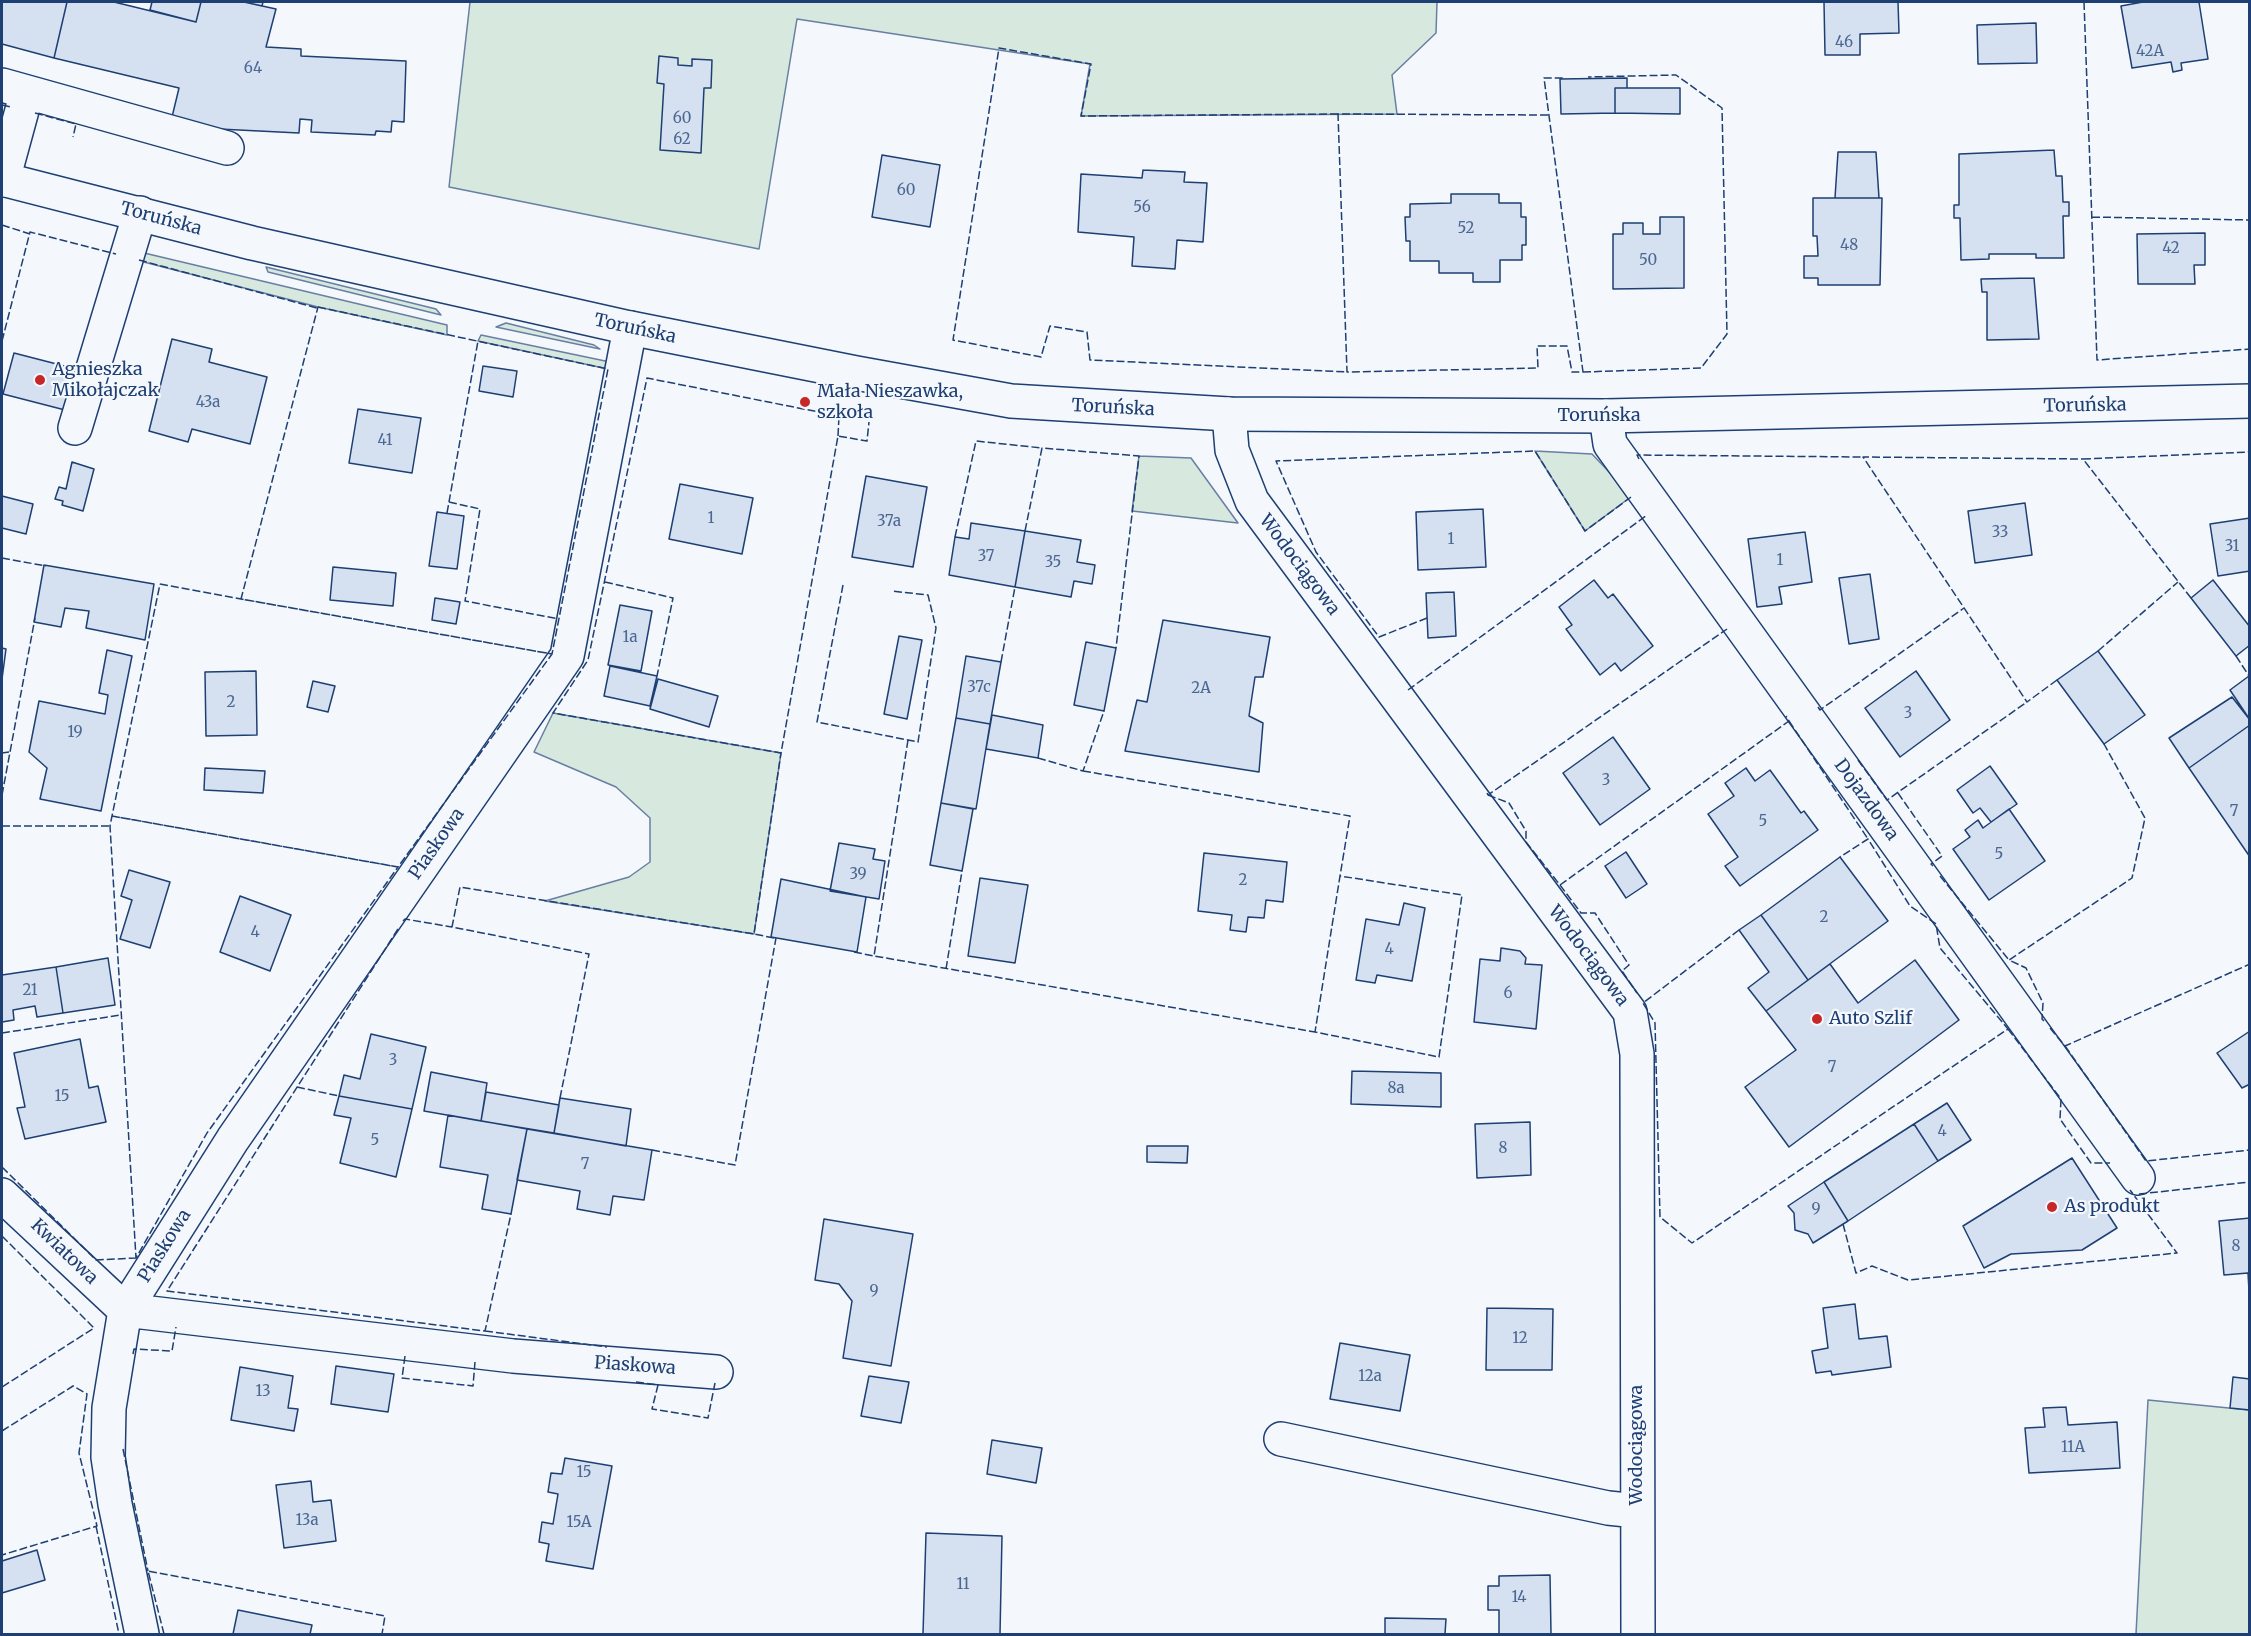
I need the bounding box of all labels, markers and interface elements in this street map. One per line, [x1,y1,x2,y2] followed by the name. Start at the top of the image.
[1835,34,1853,52] house number: 46
[2136,43,2164,61] house number: 42A
[244,60,262,78] house number: 64
[673,110,691,128] house number: 60
[673,131,691,149] house number: 62
[897,182,915,200] house number: 60
[118,198,204,240] street label: Toruńska
[1133,199,1151,217] house number: 56
[1457,220,1475,238] house number: 52
[1840,237,1858,255] house number: 48
[2162,240,2180,258] house number: 42
[1639,252,1657,270] house number: 50
[592,310,678,348] street label: Toruńska
[52,359,159,401] place label: Agnieszka Mikołajczak
[33,373,47,387] marker: Agnieszka Mikołajczak
[817,381,963,424] place label: Mała Nieszawka, szkoła
[196,394,220,412] house number: 43a
[2043,394,2127,418] street label: Toruńska
[798,395,812,409] marker: Mała Nieszawka, szkoła
[1071,395,1155,421] street label: Toruńska
[1557,405,1641,427] street label: Toruńska
[378,432,392,450] house number: 41
[708,510,714,528] house number: 1
[1254,510,1344,620] street label: Wodociągowa
[877,513,901,531] house number: 37a
[1992,524,2008,542] house number: 33
[1448,531,1454,549] house number: 1
[2225,538,2239,556] house number: 31
[978,548,994,566] house number: 37
[1777,552,1783,570] house number: 1
[1045,554,1061,572] house number: 35
[623,629,637,647] house number: 1a
[967,679,991,697] house number: 37c
[1191,680,1211,698] house number: 2A
[227,694,235,712] house number: 2
[1904,705,1912,723] house number: 3
[67,724,83,742] house number: 19
[1829,755,1903,845] street label: Dojazdowa
[1602,772,1610,790] house number: 3
[2230,803,2238,821] house number: 7
[405,804,469,884] street label: Piaskowa
[1759,813,1767,831] house number: 5
[1995,846,2003,864] house number: 5
[849,866,867,884] house number: 39
[1239,872,1247,890] house number: 2
[1543,901,1633,1011] street label: Wodociągowa
[1820,909,1828,927] house number: 2
[250,924,260,942] house number: 4
[1384,941,1394,959] house number: 4
[22,982,38,1000] house number: 21
[1503,985,1513,1003] house number: 6
[1829,1008,1912,1030] place label: Auto Szlif
[1810,1012,1824,1026] marker: Auto Szlif
[389,1052,397,1070] house number: 3
[1828,1059,1836,1077] house number: 7
[1387,1080,1405,1098] house number: 8a
[54,1088,70,1106] house number: 15
[1937,1123,1947,1141] house number: 4
[371,1132,379,1150] house number: 5
[1499,1140,1507,1158] house number: 8
[581,1156,589,1174] house number: 7
[2064,1196,2160,1218] place label: As produkt
[2045,1200,2059,1214] marker: As produkt
[1811,1201,1821,1219] house number: 9
[134,1206,196,1286] street label: Piaskowa
[26,1215,102,1289] street label: Kwiatowa
[2232,1238,2240,1256] house number: 8
[869,1283,879,1301] house number: 9
[1512,1330,1528,1348] house number: 12
[593,1352,677,1380] street label: Piaskowa
[1358,1368,1382,1386] house number: 12a
[256,1383,270,1401] house number: 13
[1626,1385,1648,1505] street label: Wodociągowa
[2061,1439,2085,1457] house number: 11A
[576,1464,592,1482] house number: 15
[295,1512,319,1530] house number: 13a
[566,1514,592,1532] house number: 15A
[956,1576,970,1594] house number: 11
[1511,1589,1527,1607] house number: 14

